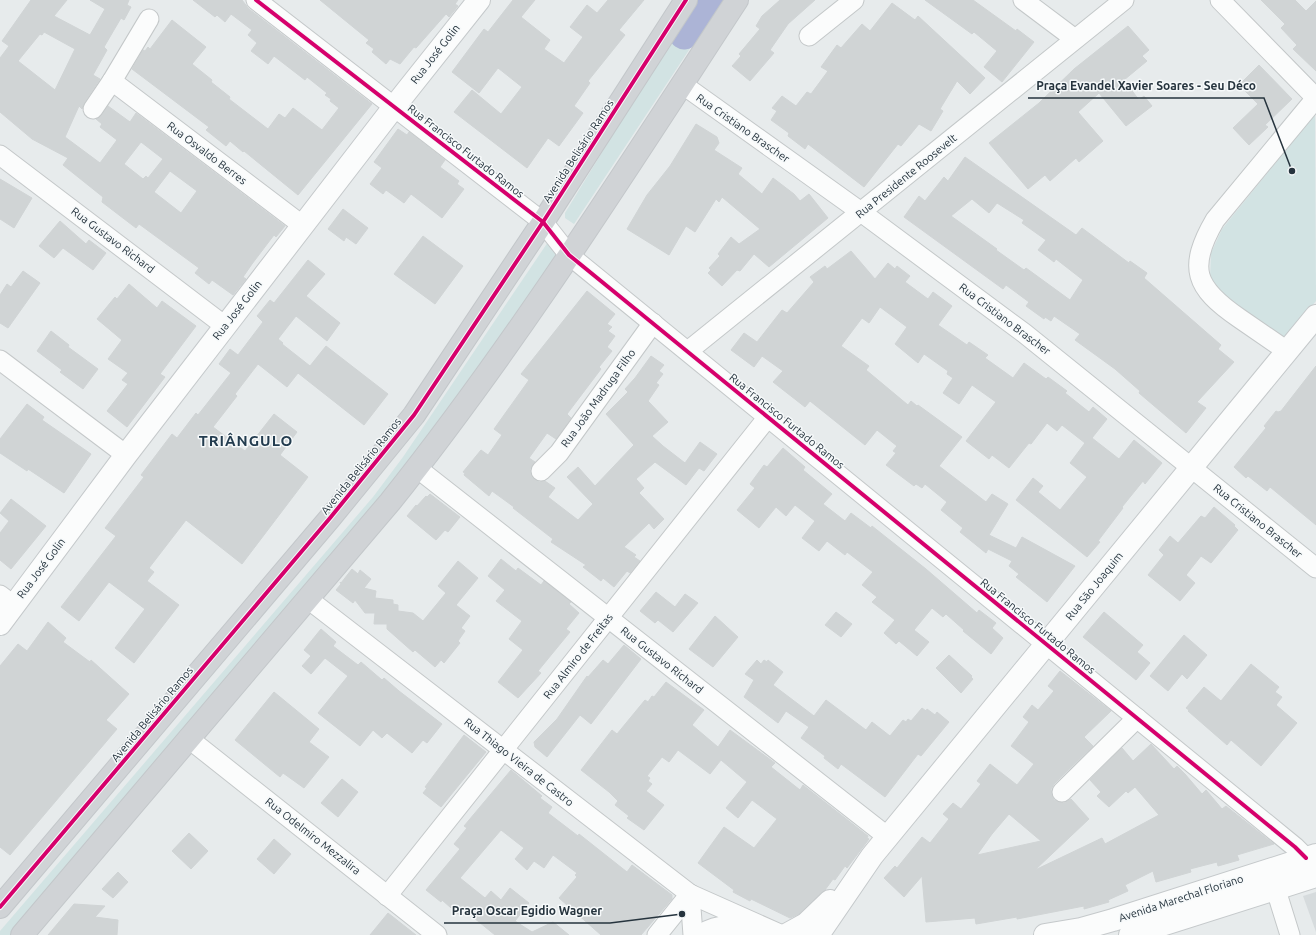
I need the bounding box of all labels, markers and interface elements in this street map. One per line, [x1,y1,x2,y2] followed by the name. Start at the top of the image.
[408,22,462,86] street label: Rua José Golin
[1028,74,1264,98] callout: Praça Evandel Xavier Soares - Seu Déco
[1036,79,1256,94] text: Praça Evandel Xavier Soares - Seu Déco
[694,91,792,165] street label: Rua Cristiano Brascher
[540,97,616,205] street label: Avenida Belisário Ramos
[405,102,527,200] street label: Rua Francisco Furtado Ramos
[165,119,249,187] street label: Rua Osvaldo Berres
[853,131,959,220] street label: Rua Presidente Roosevelt
[69,205,157,275] street label: Rua Gustavo Richard
[210,278,264,342] street label: Rua José Golin
[957,281,1053,358] street label: Rua Cristiano Brascher
[558,347,638,449] street label: Rua João Madruga Filho
[727,371,847,471] street label: Rua Francisco Furtado Ramos
[319,415,404,516] street label: Avenida Belisário Ramos
[199,432,293,449] district label: TRIÂNGULO
[1211,481,1305,561] street label: Rua Cristiano Brascher
[15,536,67,600] street label: Rua José Golin
[1063,550,1125,622] street label: Rua São Joaquim
[978,576,1098,676] street label: Rua Francisco Furtado Ramos
[541,611,615,701] street label: Rua Almiro de Freitas
[618,624,706,696] street label: Rua Gustavo Richard
[109,664,195,764] street label: Avenida Belisário Ramos
[462,716,576,808] street label: Rua Thiago Vieira de Castro
[263,795,363,877] street label: Rua Odelmiro Mezzalira
[1117,872,1245,924] street label: Avenida Marechal Floriano
[444,899,610,923] callout: Praça Oscar Egidio Wagner
[452,904,602,919] text: Praça Oscar Egidio Wagner

